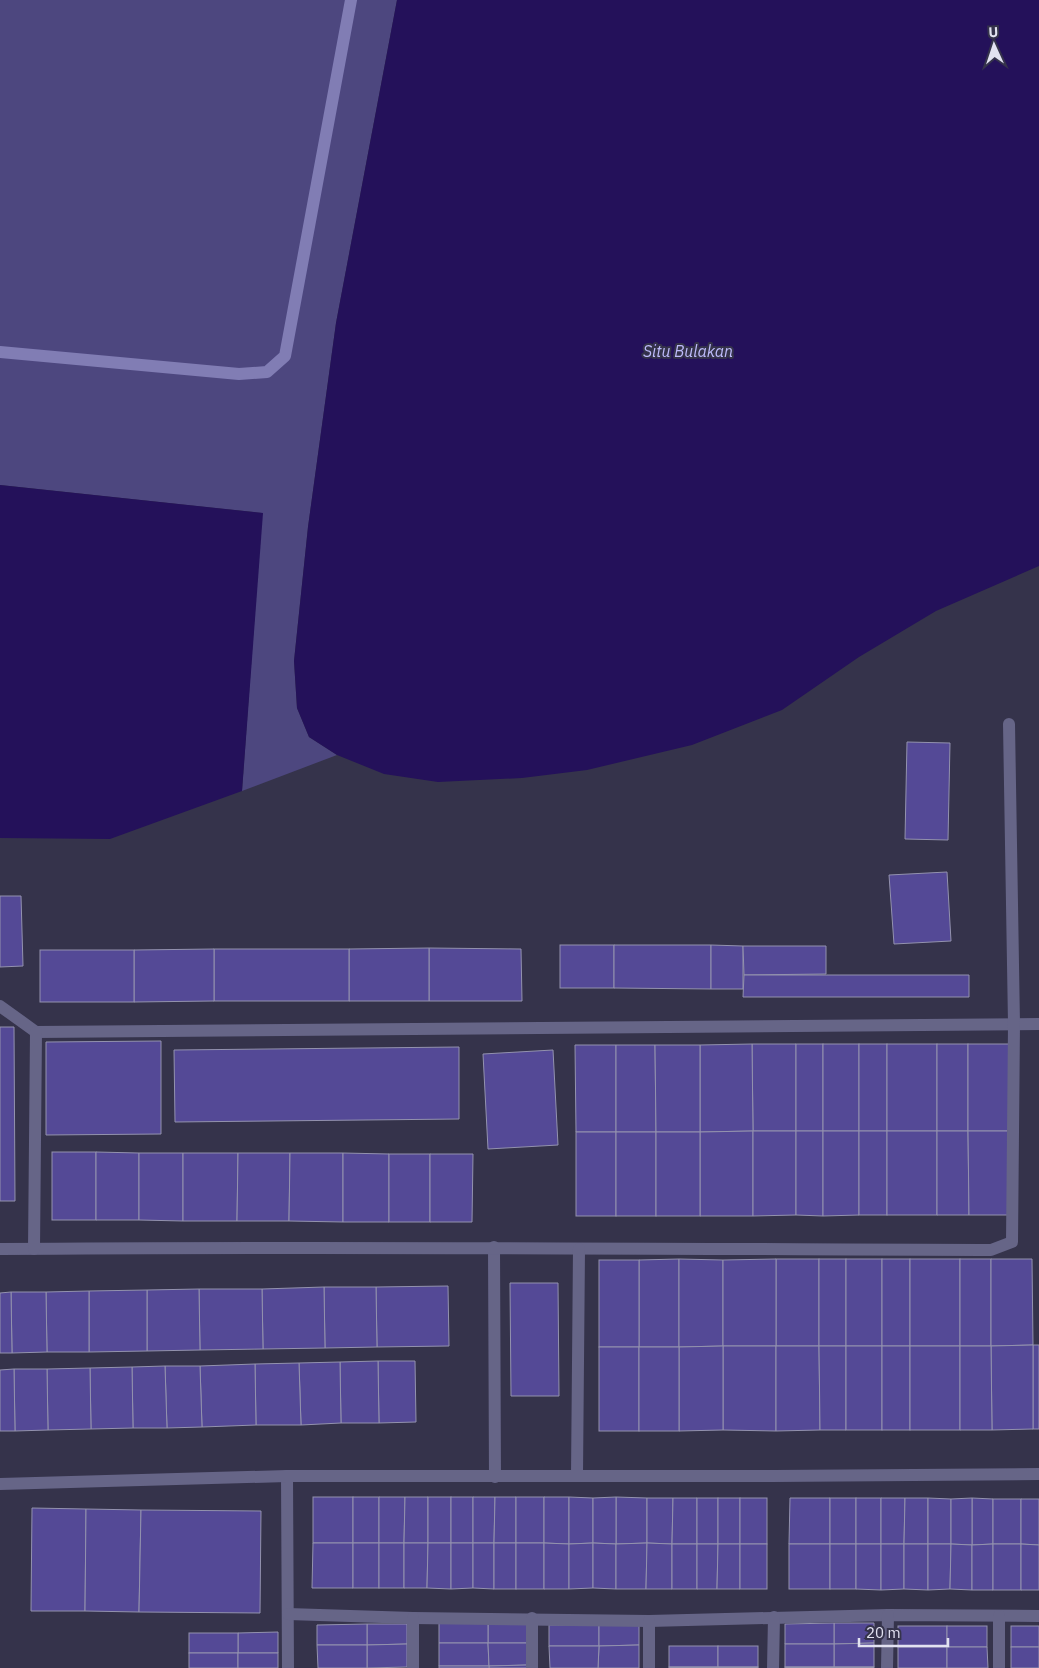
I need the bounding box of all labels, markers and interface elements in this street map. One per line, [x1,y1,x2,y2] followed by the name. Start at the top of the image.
[969,20,1019,70] north arrow
[988,23,999,41] text: U
[643,341,733,361] water label: Situ Bulakan
[859,1616,948,1648] scale bar
[866,1623,901,1642] text: 20 m

